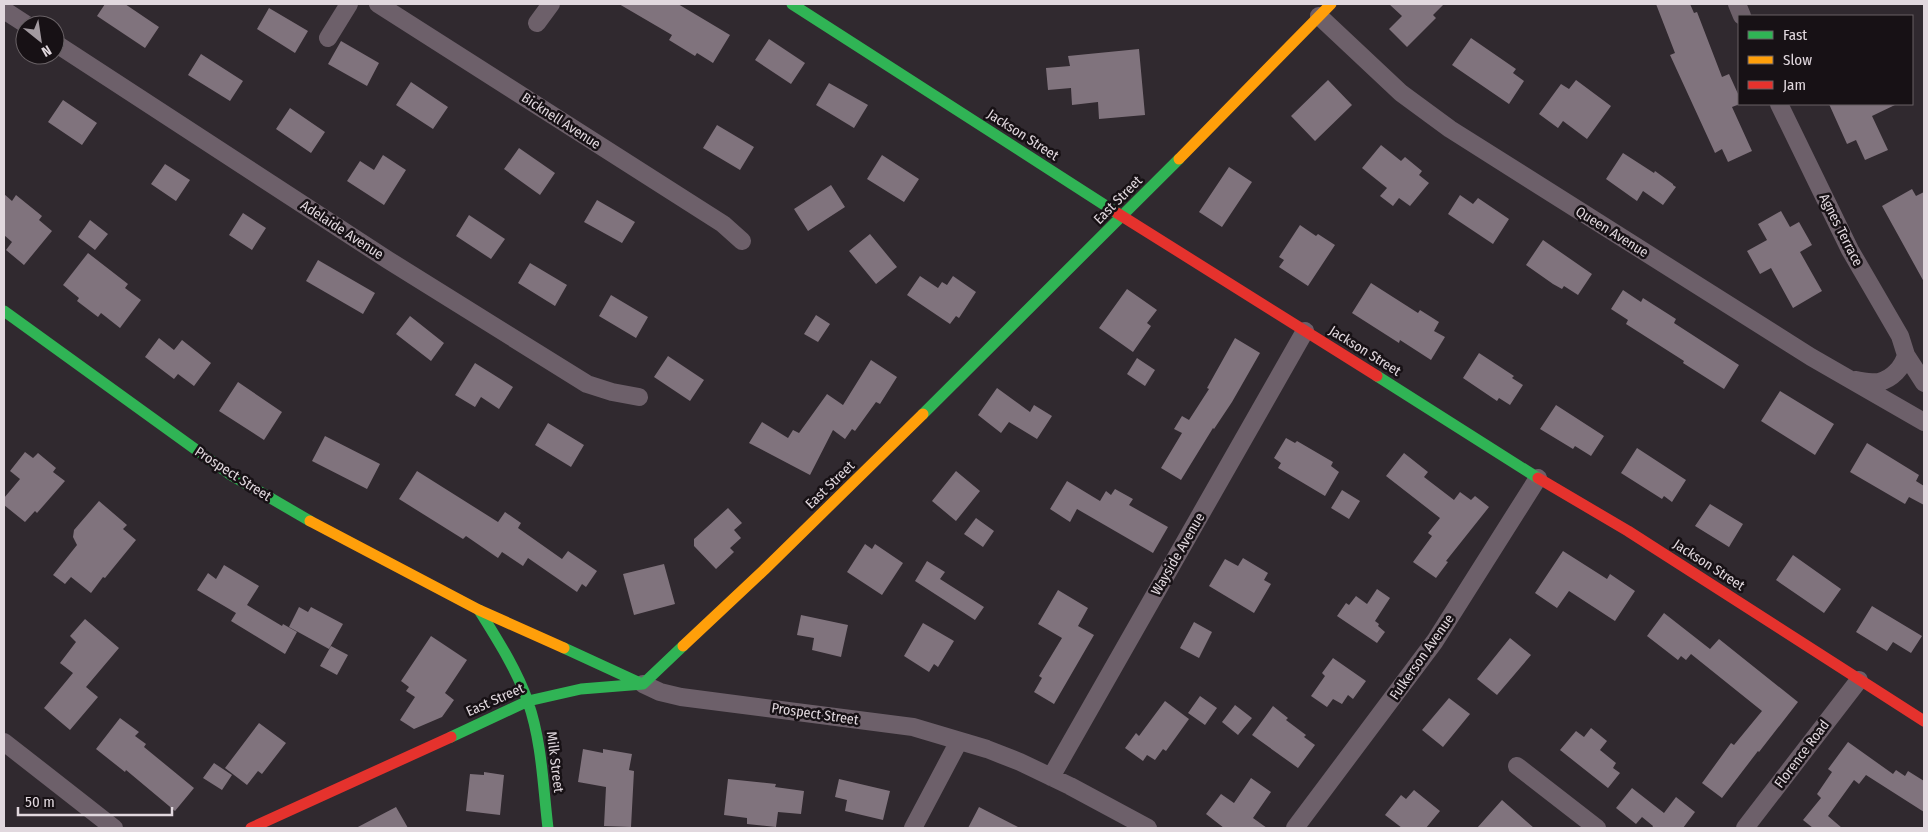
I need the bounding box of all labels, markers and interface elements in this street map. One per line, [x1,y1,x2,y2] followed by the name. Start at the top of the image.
[15,15,65,65] north arrow
[1738,15,1913,105] legend
[1783,26,1807,44] text: Fast
[38,41,54,60] text: N
[1783,51,1812,69] text: Slow
[1783,76,1806,94] text: Jam
[518,89,604,153] street label: Bicknell Avenue
[984,106,1062,165] street label: Jackson Street
[1090,172,1146,228] street label: East Street
[1815,191,1867,269] street label: Agnes Terrace
[297,197,387,263] street label: Adelaide Avenue
[1572,203,1652,261] street label: Queen Avenue
[1326,322,1404,380] street label: Jackson Street
[192,443,275,505] street label: Prospect Street
[802,457,858,512] street label: East Street
[1148,510,1208,598] street label: Wayside Avenue
[1670,536,1748,595] street label: Jackson Street
[1386,611,1458,703] street label: Fulkerson Avenue
[463,680,527,720] street label: East Street
[770,699,860,729] street label: Prospect Street
[1771,717,1833,791] street label: Florence Road
[543,730,567,794] street label: Milk Street
[18,784,171,816] scale bar
[25,793,55,811] text: 50 m

